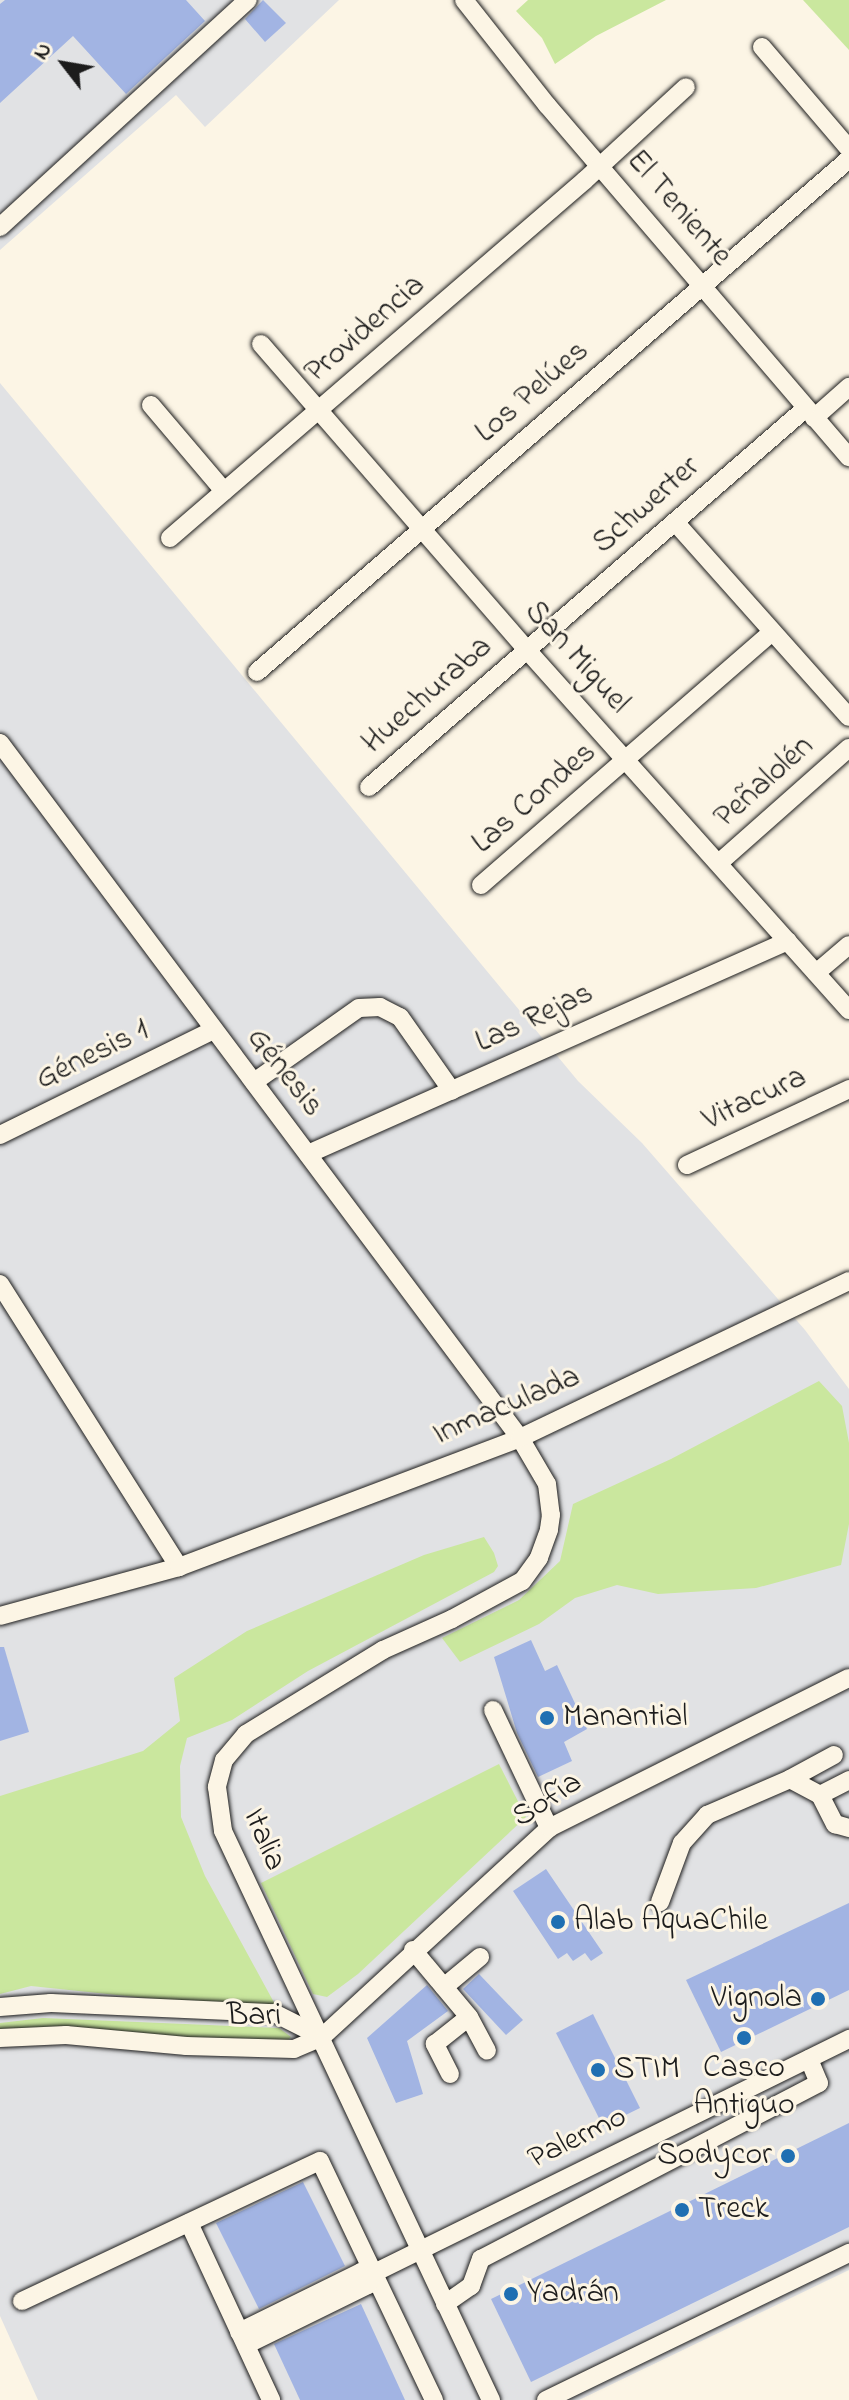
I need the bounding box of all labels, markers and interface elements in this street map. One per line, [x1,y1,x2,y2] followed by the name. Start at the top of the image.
[24,24,104,104] north arrow
[26,37,61,66] text: N
[617,143,739,275] street label: El Teniente
[298,267,434,393] street label: Providencia
[468,333,598,453] street label: Los Pelúes
[585,449,709,563] street label: Schwerter
[515,593,637,723] street label: San Miguel
[355,629,501,763] street label: Huechuraba
[707,728,823,838] street label: Peñalolén
[465,735,605,863] street label: Las Condes
[470,975,600,1063] street label: Las Rejas
[30,1012,156,1100] street label: Génesis 1
[237,1021,331,1125] street label: Génesis
[697,1059,813,1141] street label: Vitacura
[428,1359,586,1455] street label: Inmaculada
[563,1699,688,1737] place label: Manantial
[538,1709,556,1727] marker: Manantial
[506,1764,590,1838] street label: Sofía
[233,1803,293,1877] street label: Italia
[574,1903,768,1941] place label: Alab AquaChile
[549,1913,567,1931] marker: Alab AquaChile
[711,1980,802,2018] place label: Vignola
[809,1990,827,2008] marker: Vignola
[227,1998,281,2036] street label: Bari
[735,2029,753,2047] marker: Casco Antiguo
[614,2051,680,2089] place label: STIM
[693,2051,795,2126] place label: Casco Antiguo
[589,2061,607,2079] marker: STIM
[522,2099,634,2179] street label: Palermo
[657,2137,772,2175] place label: Sodycor
[779,2147,797,2165] marker: Sodycor
[698,2191,769,2229] place label: Treck
[673,2201,691,2219] marker: Treck
[527,2275,619,2313] place label: Yadrán
[502,2285,520,2303] marker: Yadrán

